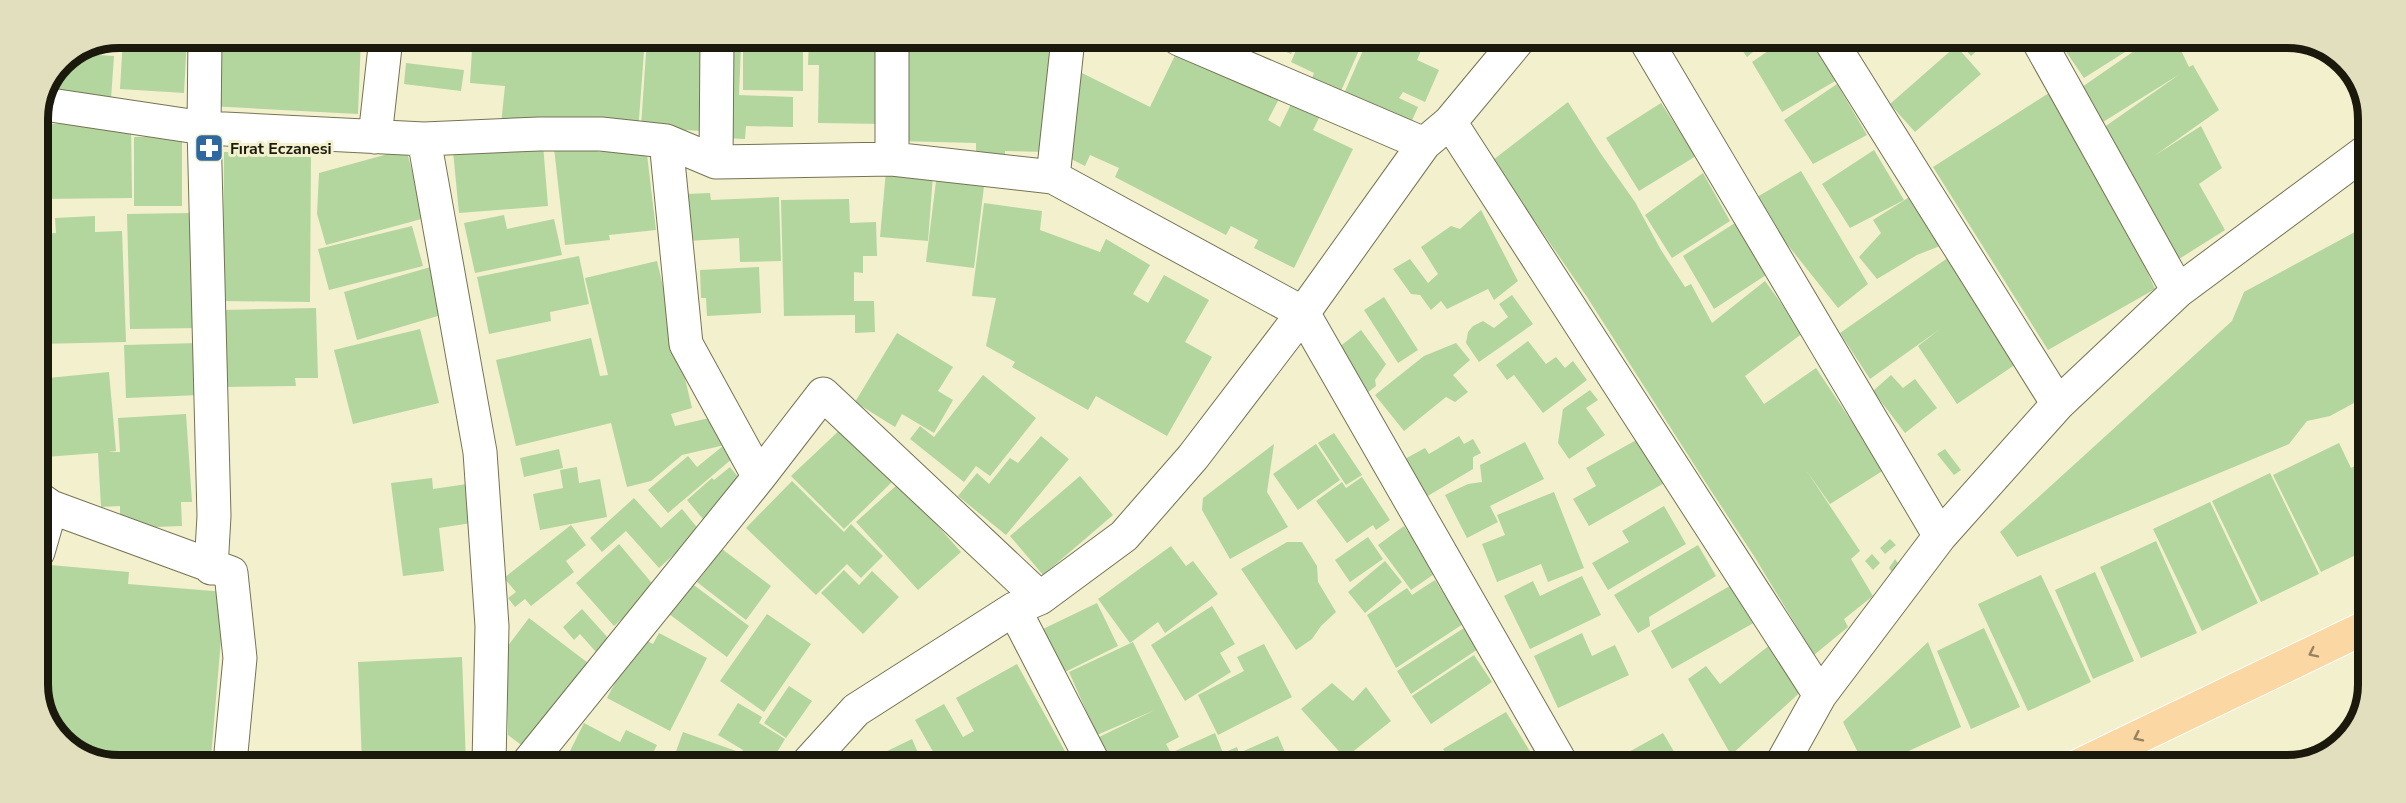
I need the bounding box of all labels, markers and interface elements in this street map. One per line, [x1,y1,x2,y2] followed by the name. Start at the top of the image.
[193,132,225,164] pharmacy icon: Fırat Eczanesi
[230,138,332,160] place label: Fırat Eczanesi
[2309,645,2320,657] one-way arrow
[2133,730,2144,742] one-way arrow

